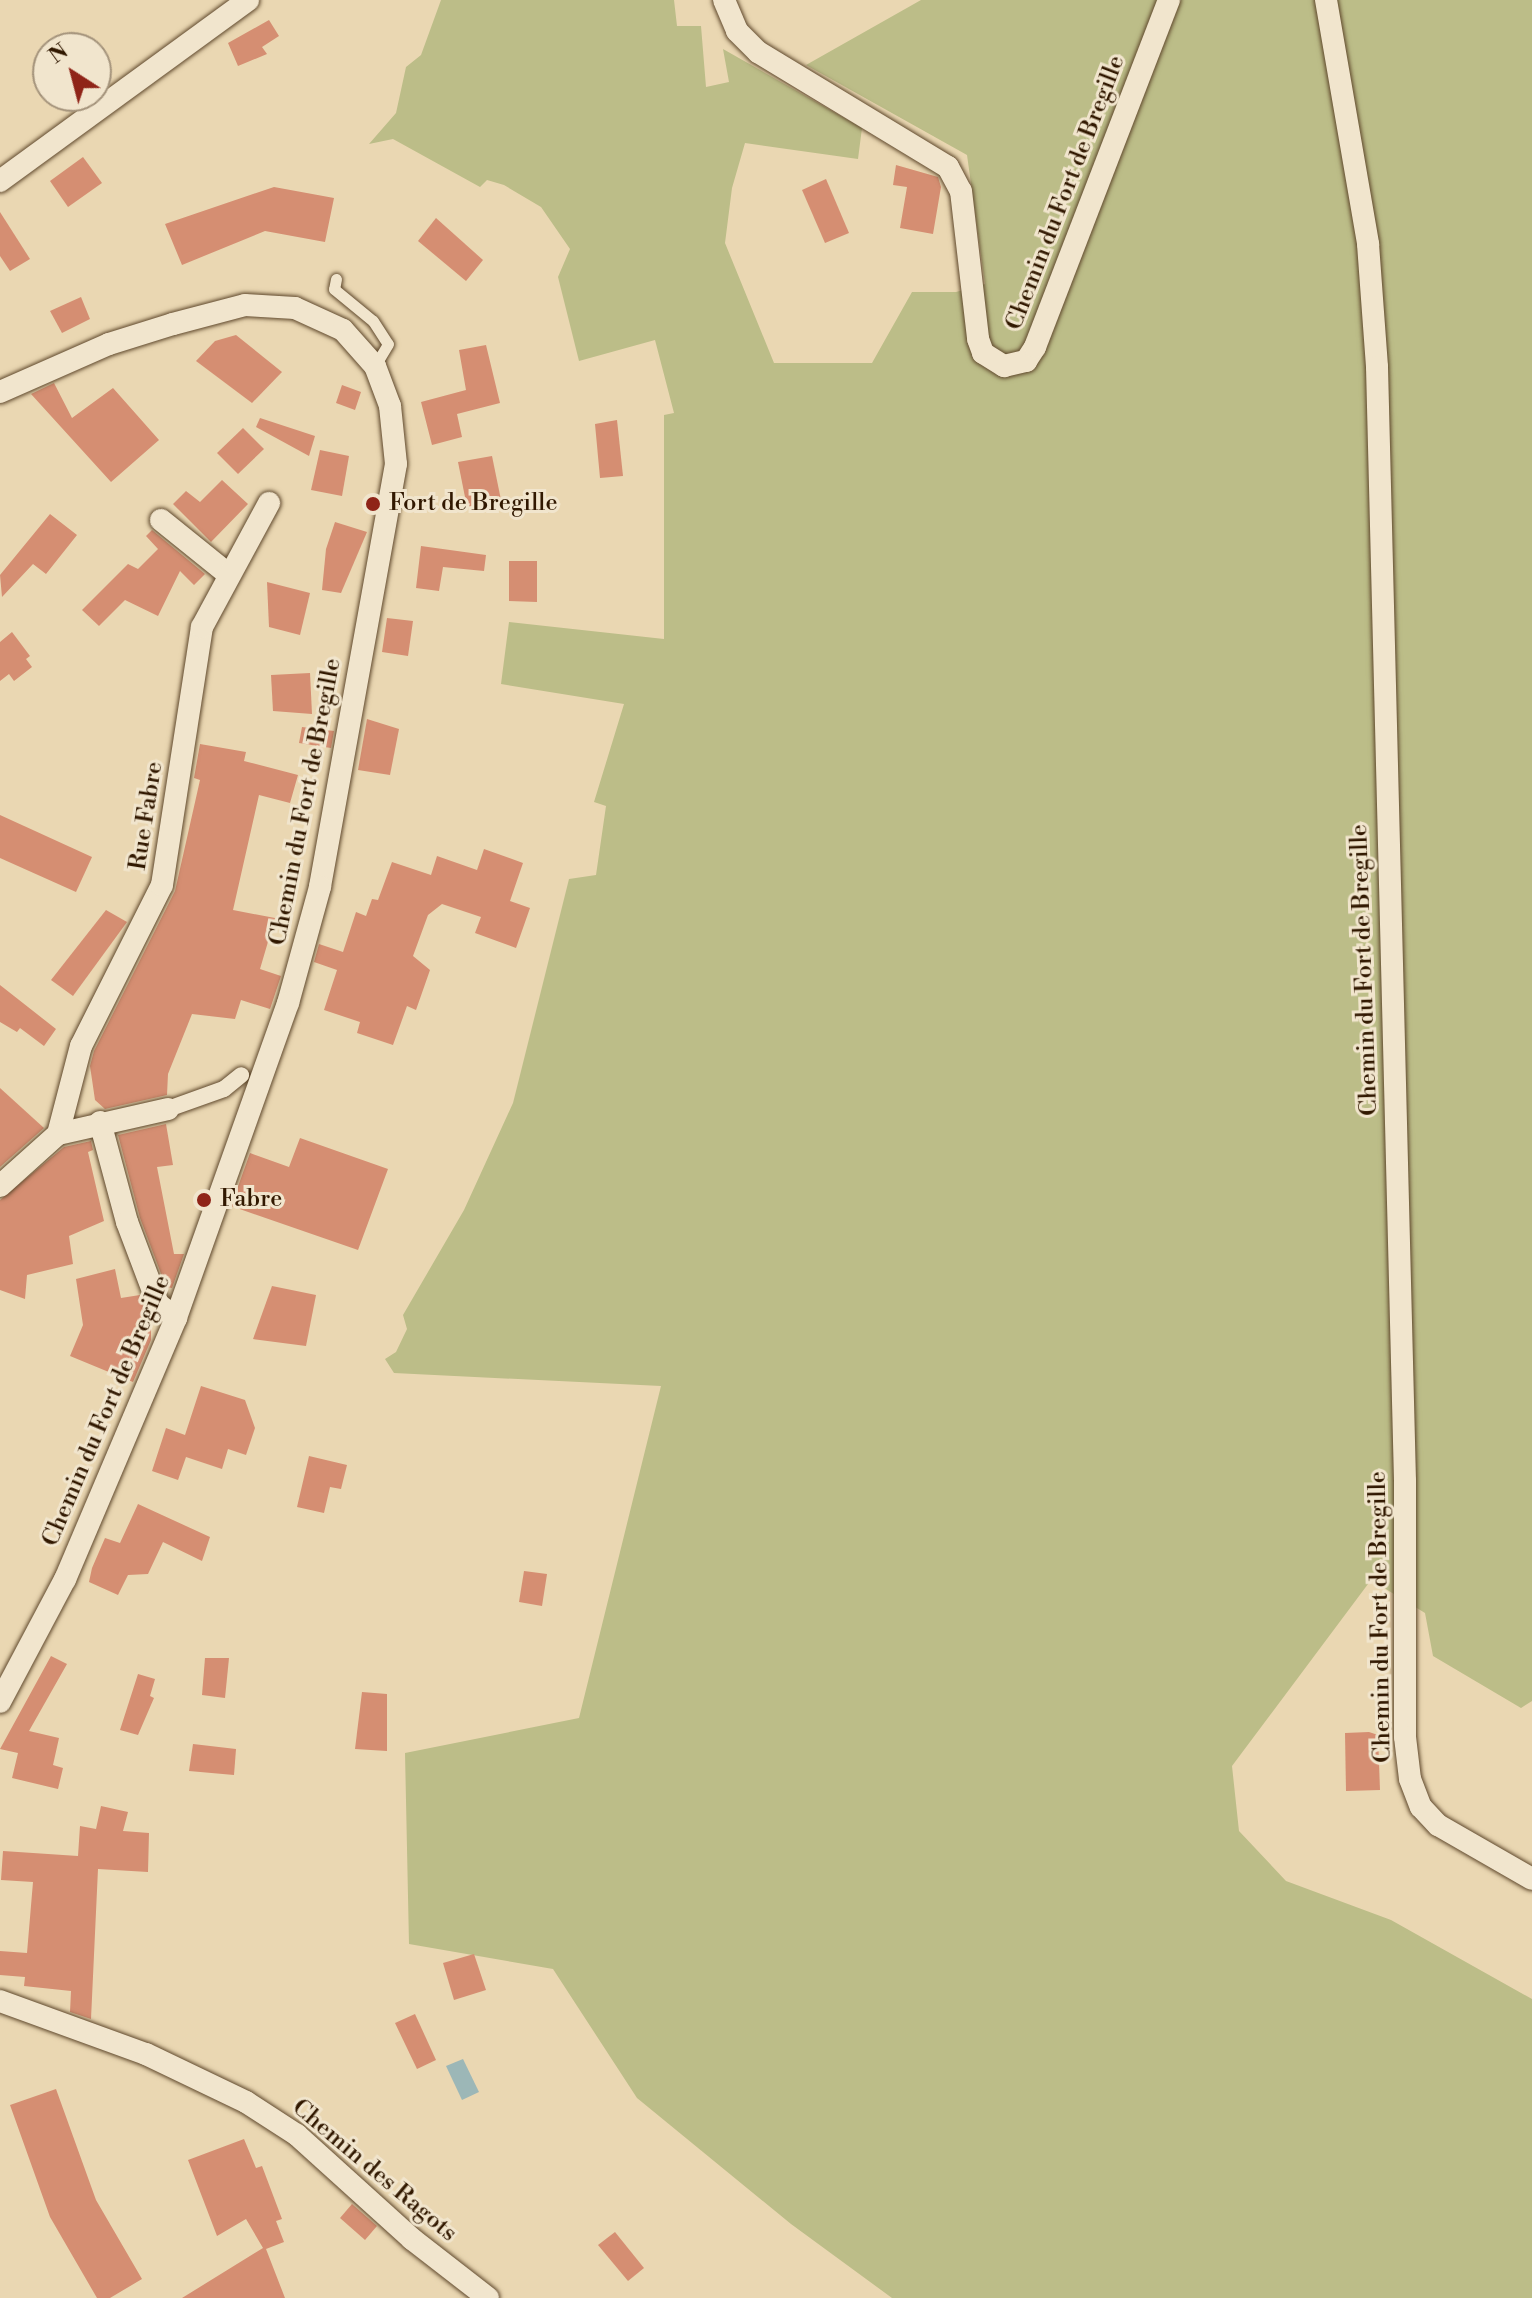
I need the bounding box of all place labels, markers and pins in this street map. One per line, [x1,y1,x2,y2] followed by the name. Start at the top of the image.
[389,490,558,518] place label: Fort de Bregille
[364,495,382,513] marker: Fort de Bregille
[220,1186,282,1214] place label: Fabre
[195,1191,213,1209] marker: Fabre

